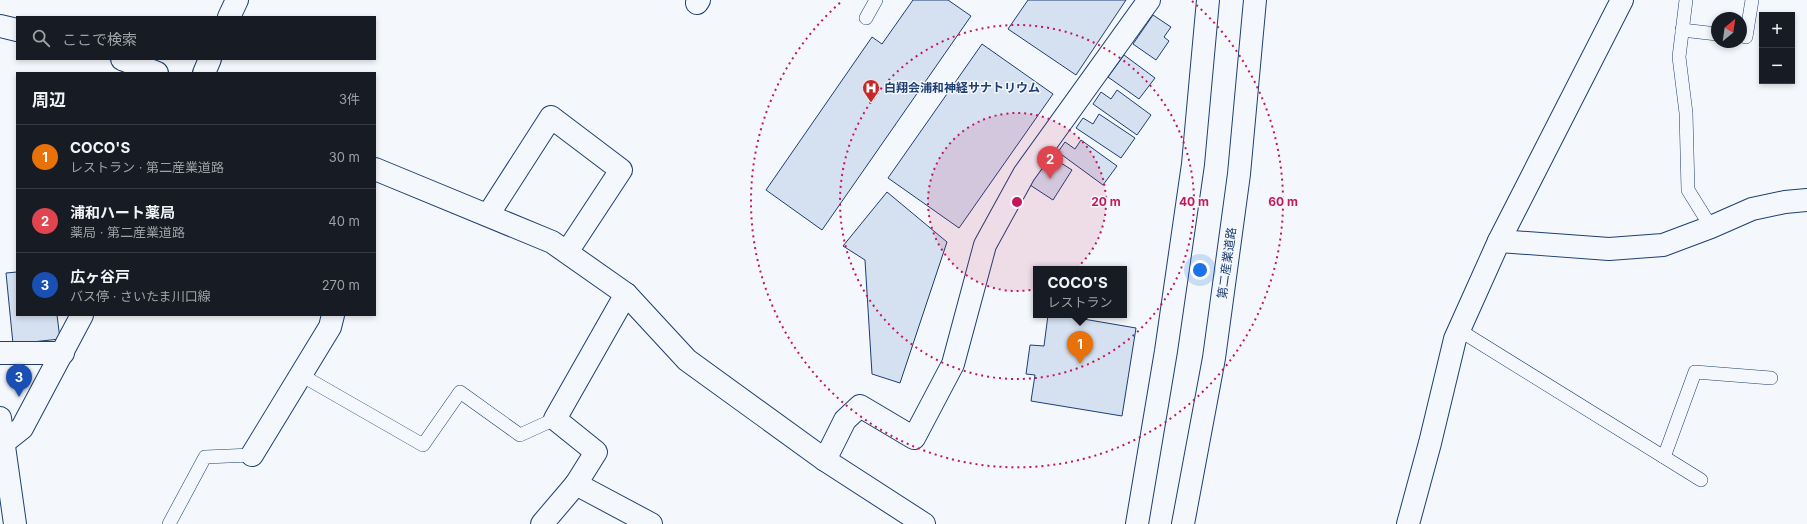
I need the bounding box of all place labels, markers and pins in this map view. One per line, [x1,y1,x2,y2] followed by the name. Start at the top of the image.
[861,78,881,103] hospital icon: 白翔会浦和神経サナトリウム
[884,80,1040,95] place label: 白翔会浦和神経サナトリウム
[1037,146,1063,179] pin: 2
[1010,195,1024,209] centre of rings
[1067,331,1093,364] pin: 1
[6,364,32,397] pin: 3

